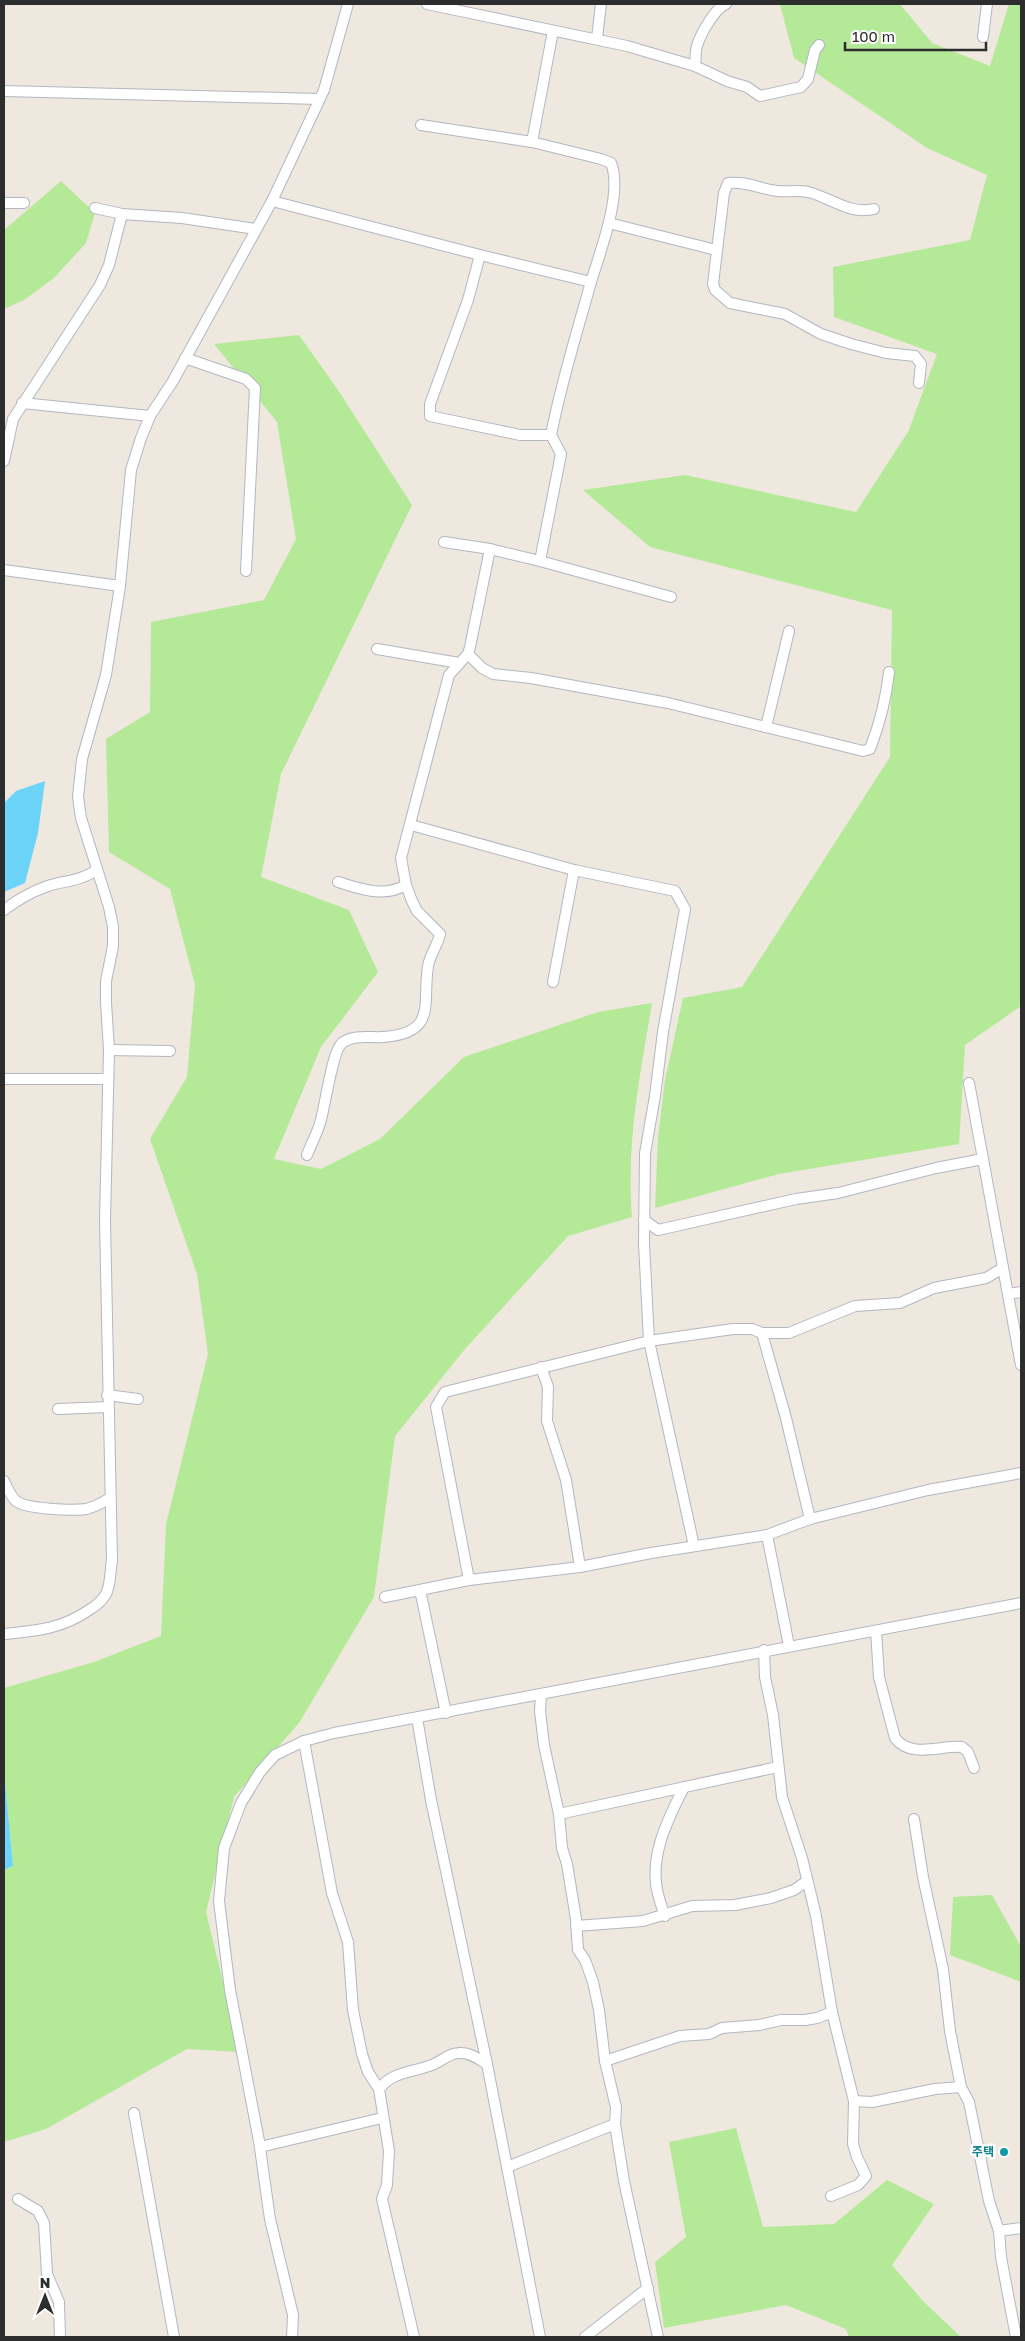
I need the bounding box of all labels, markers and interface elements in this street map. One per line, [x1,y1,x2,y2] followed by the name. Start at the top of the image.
[845,20,986,52] scale bar
[852,27,895,45] text: 100 m
[972,2144,994,2159] place label: 주택
[998,2146,1010,2158] marker: 주택
[20,2271,70,2321] north arrow
[40,2274,50,2291] text: N

